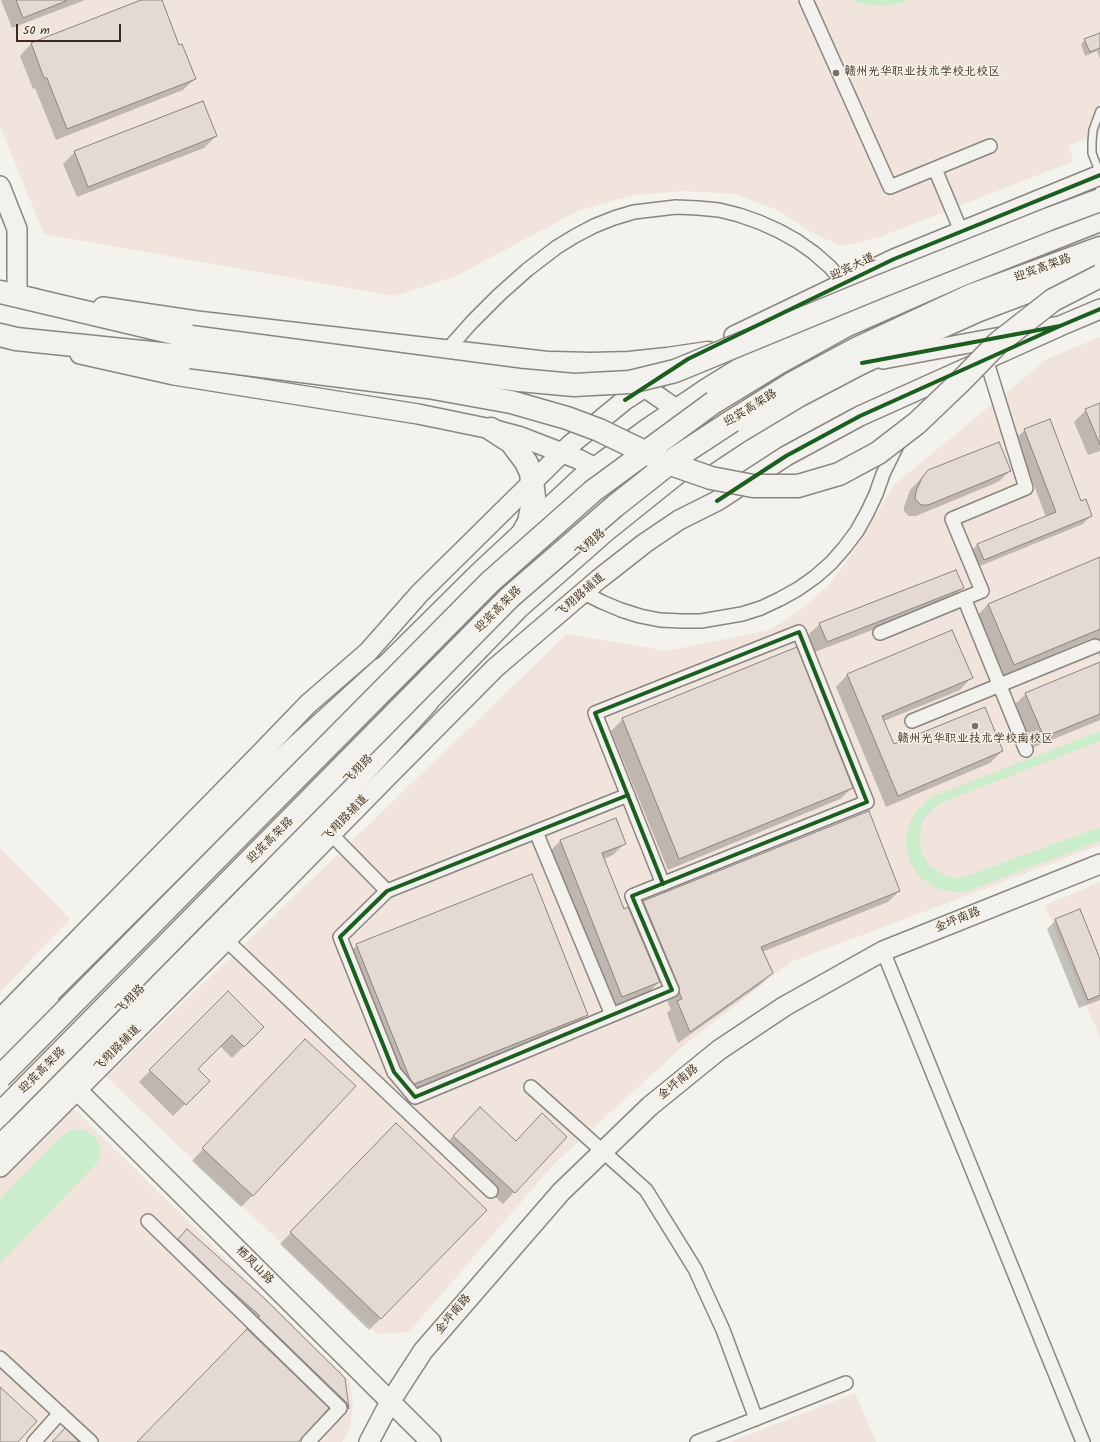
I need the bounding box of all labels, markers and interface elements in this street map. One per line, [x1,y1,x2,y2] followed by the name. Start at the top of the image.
[18,16,123,42] scale bar
[23,21,50,40] text: 50 m
[844,66,1000,80] place label: 赣州光华职业技术学校北校区
[831,68,841,78] marker: 赣州光华职业技术学校北校区
[828,251,878,285] street label: 迎宾大道
[1012,252,1074,286] street label: 迎宾高架路
[722,387,780,431] street label: 迎宾高架路
[573,527,609,561] street label: 飞翔路
[554,571,608,621] street label: 飞翔路辅道
[473,584,525,636] street label: 迎宾高架路
[970,721,980,731] marker: 赣州光华职业技术学校南校区
[897,733,1053,747] place label: 赣州光华职业技术学校南校区
[341,752,377,788] street label: 飞翔路
[320,792,372,846] street label: 飞翔路辅道
[245,815,297,867] street label: 迎宾高架路
[933,905,983,937] street label: 金坪南路
[113,982,149,1018] street label: 飞翔路
[92,1023,144,1075] street label: 飞翔路辅道
[17,1045,69,1097] street label: 迎宾高架路
[656,1062,702,1104] street label: 金坪南路
[232,1244,276,1288] street label: 栖凤山路
[433,1292,475,1338] street label: 金坪南路

